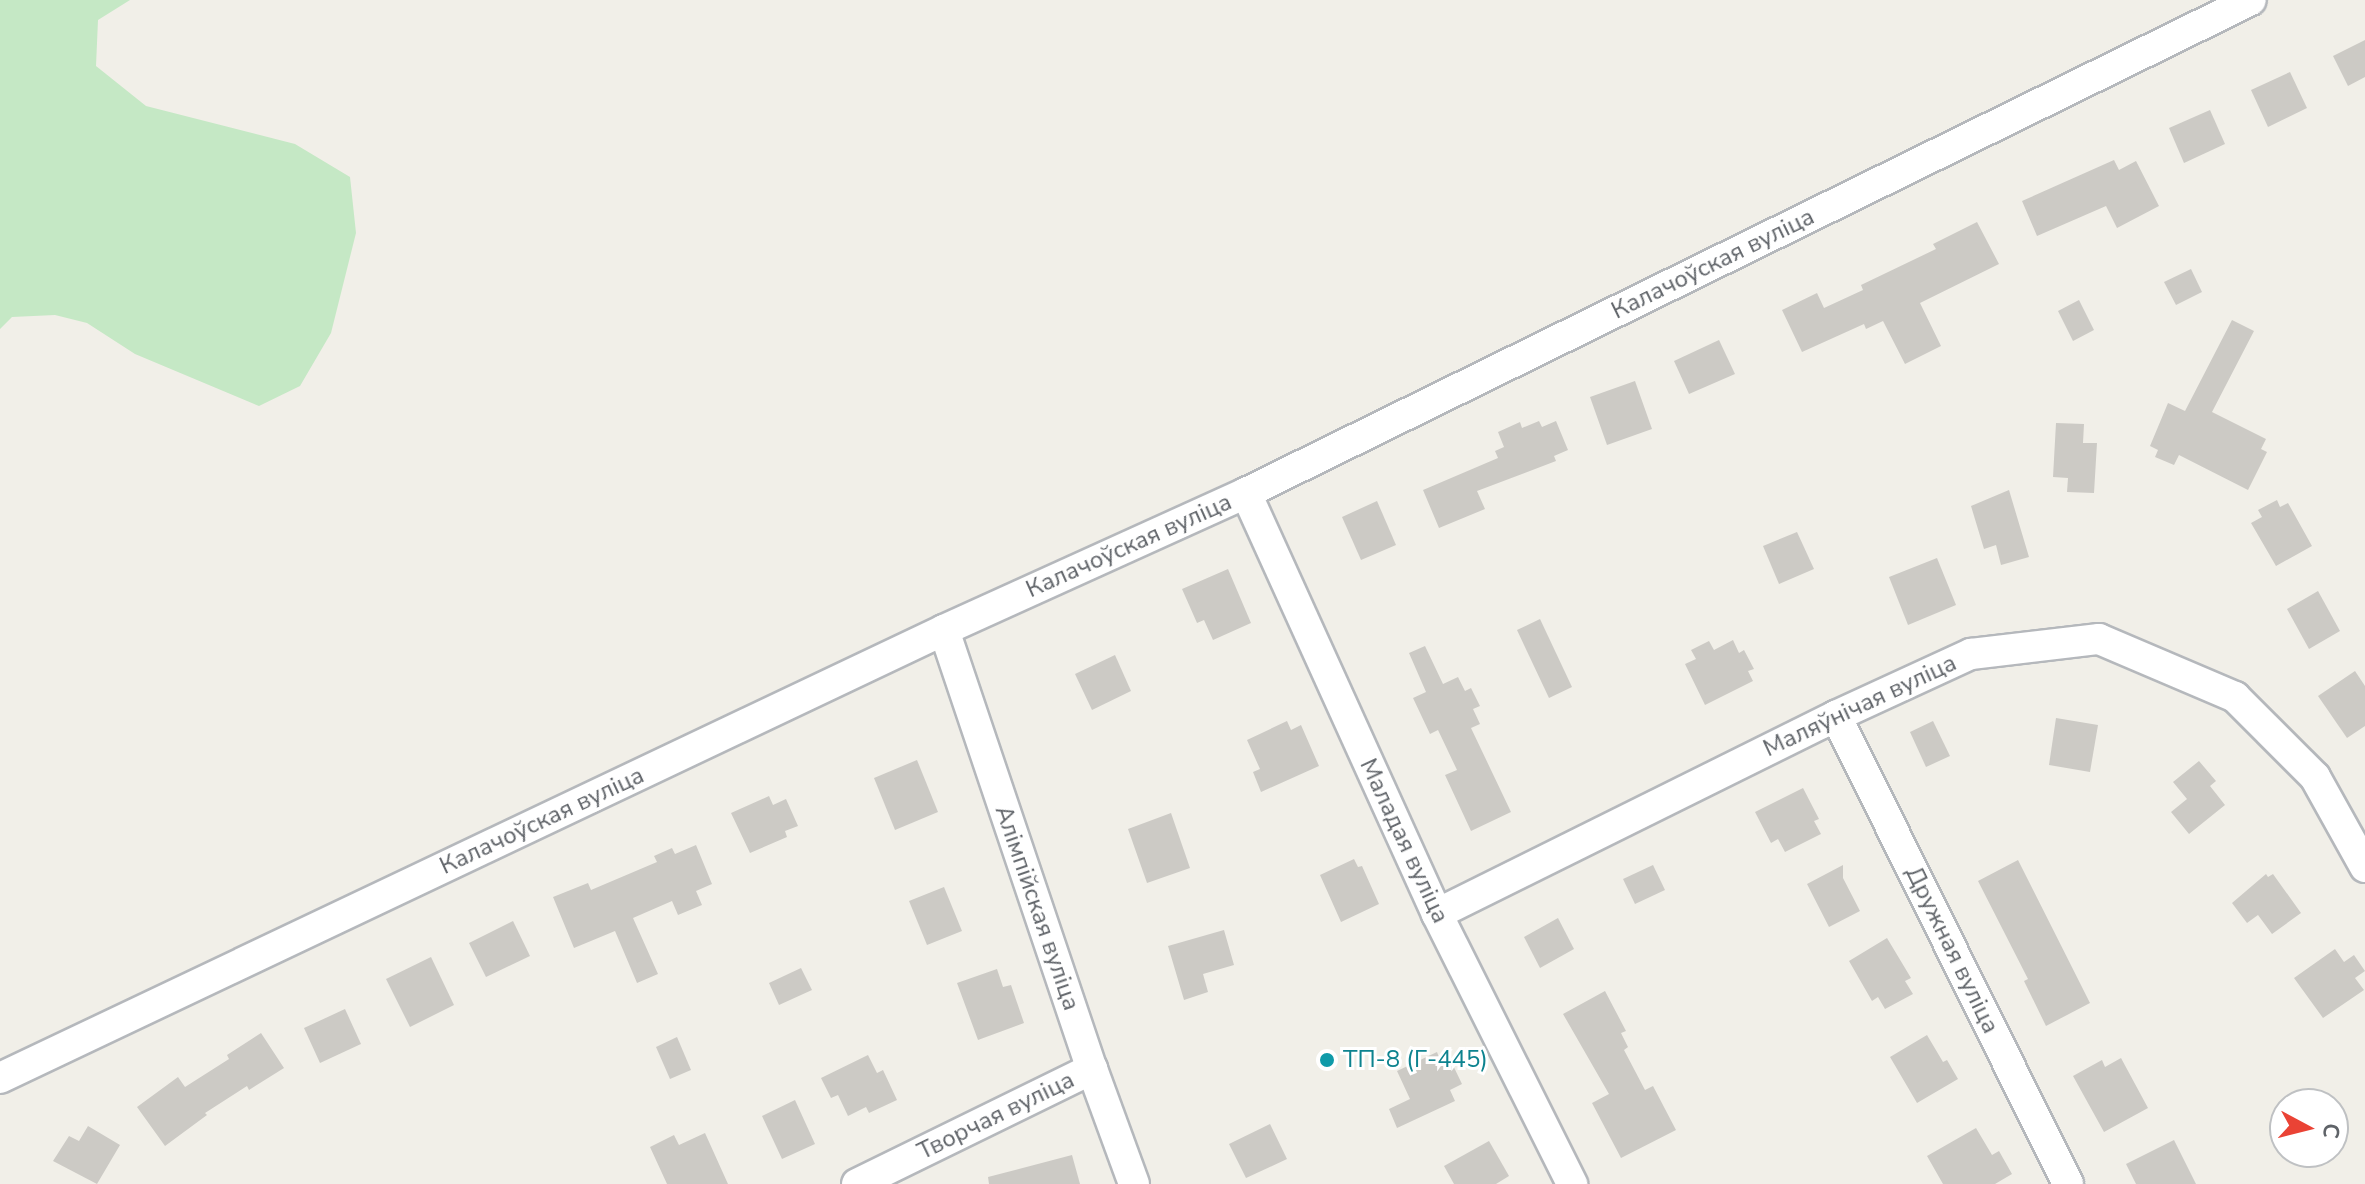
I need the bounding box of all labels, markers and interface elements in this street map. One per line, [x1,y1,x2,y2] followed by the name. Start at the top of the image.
[1607,202,1819,326] street label: Калачоўская вуліца
[1022,488,1236,604] street label: Калачоўская вуліца
[1759,649,1961,763] street label: Маляўнічая вуліца
[1353,754,1455,928] street label: Маладая вуліца
[435,761,649,881] street label: Калачоўская вуліца
[988,802,1086,1014] street label: Алімпійская вуліца
[1899,862,2005,1038] street label: Дружная вуліца
[1343,1046,1488,1074] place label: ТП-8 (Г-445)
[1318,1051,1336,1069] marker: ТП-8 (Г-445)
[913,1066,1079,1166] street label: Творчая вуліца
[2269,1088,2349,1168] north arrow
[2315,1121,2347,1140] text: С

